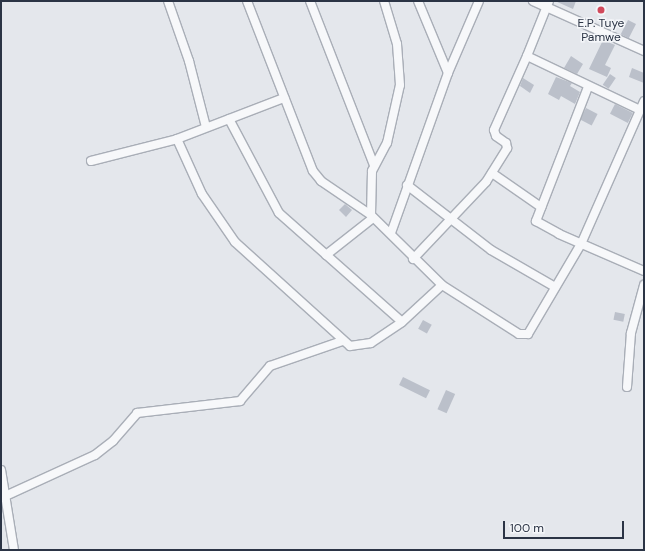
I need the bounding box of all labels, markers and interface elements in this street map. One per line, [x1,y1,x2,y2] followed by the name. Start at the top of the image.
[596,5,606,15] marker: E.P. Tuye Pamwe
[578,17,624,45] place label: E.P. Tuye Pamwe
[505,513,626,539] scale bar
[510,520,544,536] text: 100 m

